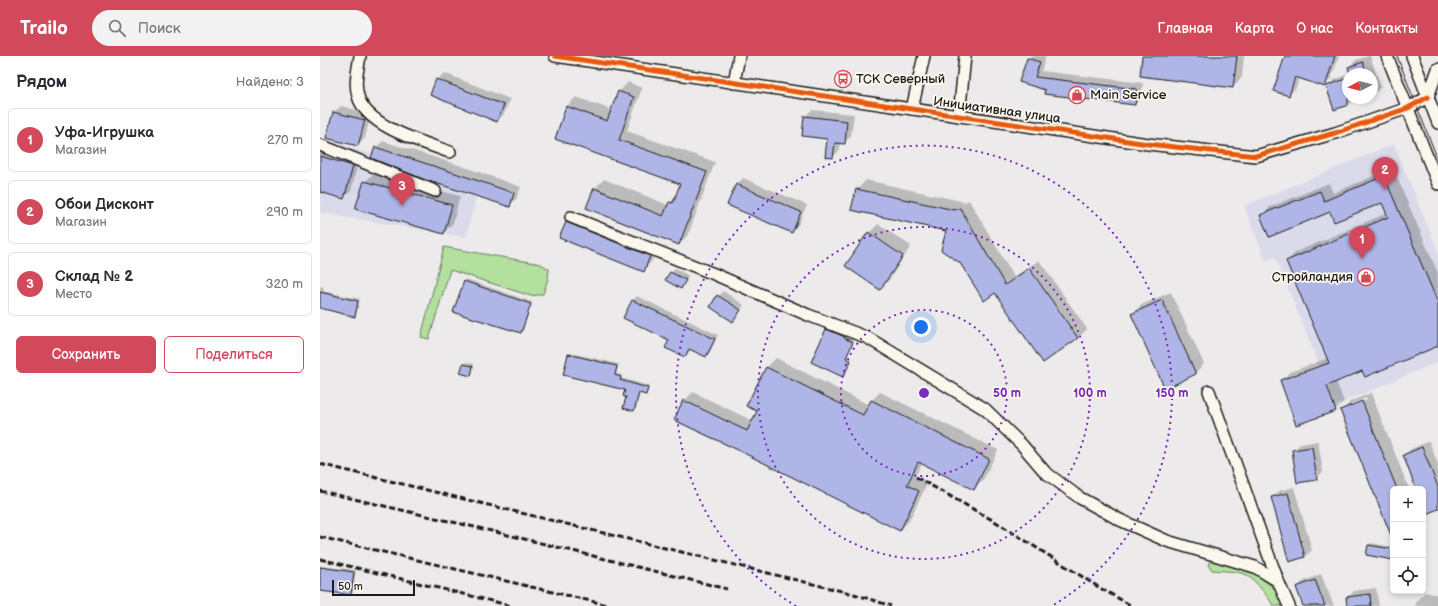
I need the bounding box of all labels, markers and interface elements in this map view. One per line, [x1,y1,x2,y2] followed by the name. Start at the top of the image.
[92,10,372,46] search box
[20,17,68,40] text: Trailo
[106,17,128,39] icon: search
[138,19,181,38] text: Поиск
[1158,20,1213,37] text: Главная
[1235,20,1274,37] text: Карта
[1296,20,1333,37] text: О нас
[1355,20,1418,37] text: Контакты
[1342,68,1378,104] north arrow
[833,69,853,89] bus stop icon: ТСК Северный
[856,71,945,87] place label: ТСК Северный
[16,72,67,92] text: Рядом
[236,74,304,90] text: Найдено: 3
[1067,85,1087,105] shop icon: Main Service
[1090,87,1167,103] place label: Main Service
[932,93,1062,127] street label: Инициативная улица
[55,123,154,142] text: Уфа-Игрушка
[27,132,33,148] text: 1
[267,132,303,148] text: 270 m
[55,142,107,158] text: Магазин
[1372,157,1398,190] pin: 2
[389,173,415,206] pin: 3
[55,195,154,214] text: Обои Дисконт
[26,204,34,220] text: 2
[266,204,303,220] text: 290 m
[55,214,107,230] text: Магазин
[1349,226,1375,259] pin: 1
[55,267,133,286] text: Склад № 2
[1356,267,1376,287] shop icon: Стройландия
[1272,269,1353,285] place label: Стройландия
[26,276,34,292] text: 3
[265,276,303,292] text: 320 m
[55,286,92,302] text: Место
[911,317,931,337] your location
[16,336,156,373] button: Сохранить
[164,336,304,373] button: Поделиться
[917,386,931,400] centre of rings
[993,386,1021,401] text: 50 m
[1073,386,1107,401] text: 100 m
[1156,386,1188,401] text: 150 m
[1390,486,1426,594] map controls
[1390,486,1426,522] button: +
[1390,522,1426,558] button: −
[1390,558,1426,594] button: locate
[332,578,415,597] scale bar
[338,580,363,593] text: 50 m

